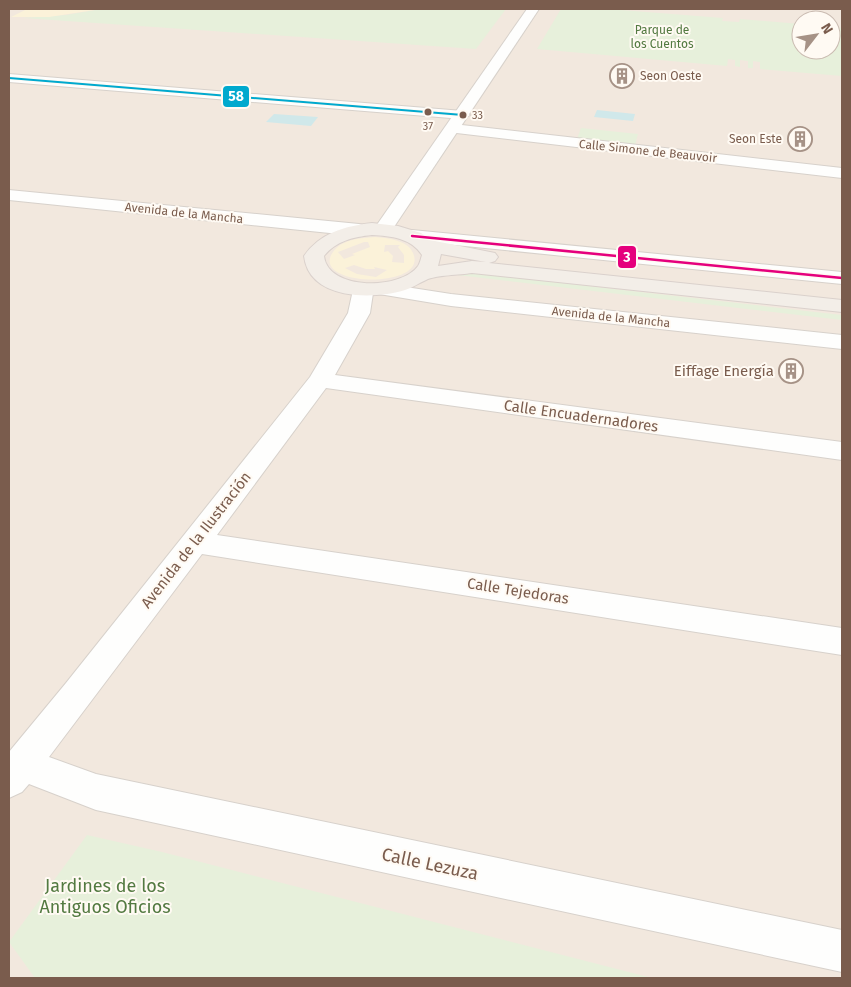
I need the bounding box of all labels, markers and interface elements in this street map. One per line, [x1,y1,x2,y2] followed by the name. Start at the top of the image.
[791,10,841,60] north arrow
[817,20,836,37] text: N
[630,23,694,51] park label: Parque de los Cuentos
[609,63,635,89] building icon: Seon Oeste
[640,69,701,83] place label: Seon Oeste
[222,85,250,108] line badge: 58
[228,88,244,105] text: 58
[423,107,433,117] marker: 37
[472,109,483,122] place label: 33
[458,110,468,120] marker: 33
[423,120,433,133] place label: 37
[787,126,813,152] building icon: Seon Este
[729,132,782,146] place label: Seon Este
[578,137,718,165] street label: Calle Simone de Beauvoir
[124,200,244,226] street label: Avenida de la Mancha
[617,245,637,269] line badge: 3
[622,249,631,266] text: 3
[551,304,671,330] street label: Avenida de la Mancha
[778,358,804,384] building icon: Eiffage Energía
[674,362,774,380] place label: Eiffage Energía
[503,396,659,436] street label: Calle Encuadernadores
[137,468,255,612] street label: Avenida de la Ilustración
[466,574,570,608] street label: Calle Tejedoras
[380,843,480,885] street label: Calle Lezuza
[39,875,171,918] park label: Jardines de los Antiguos Oficios

